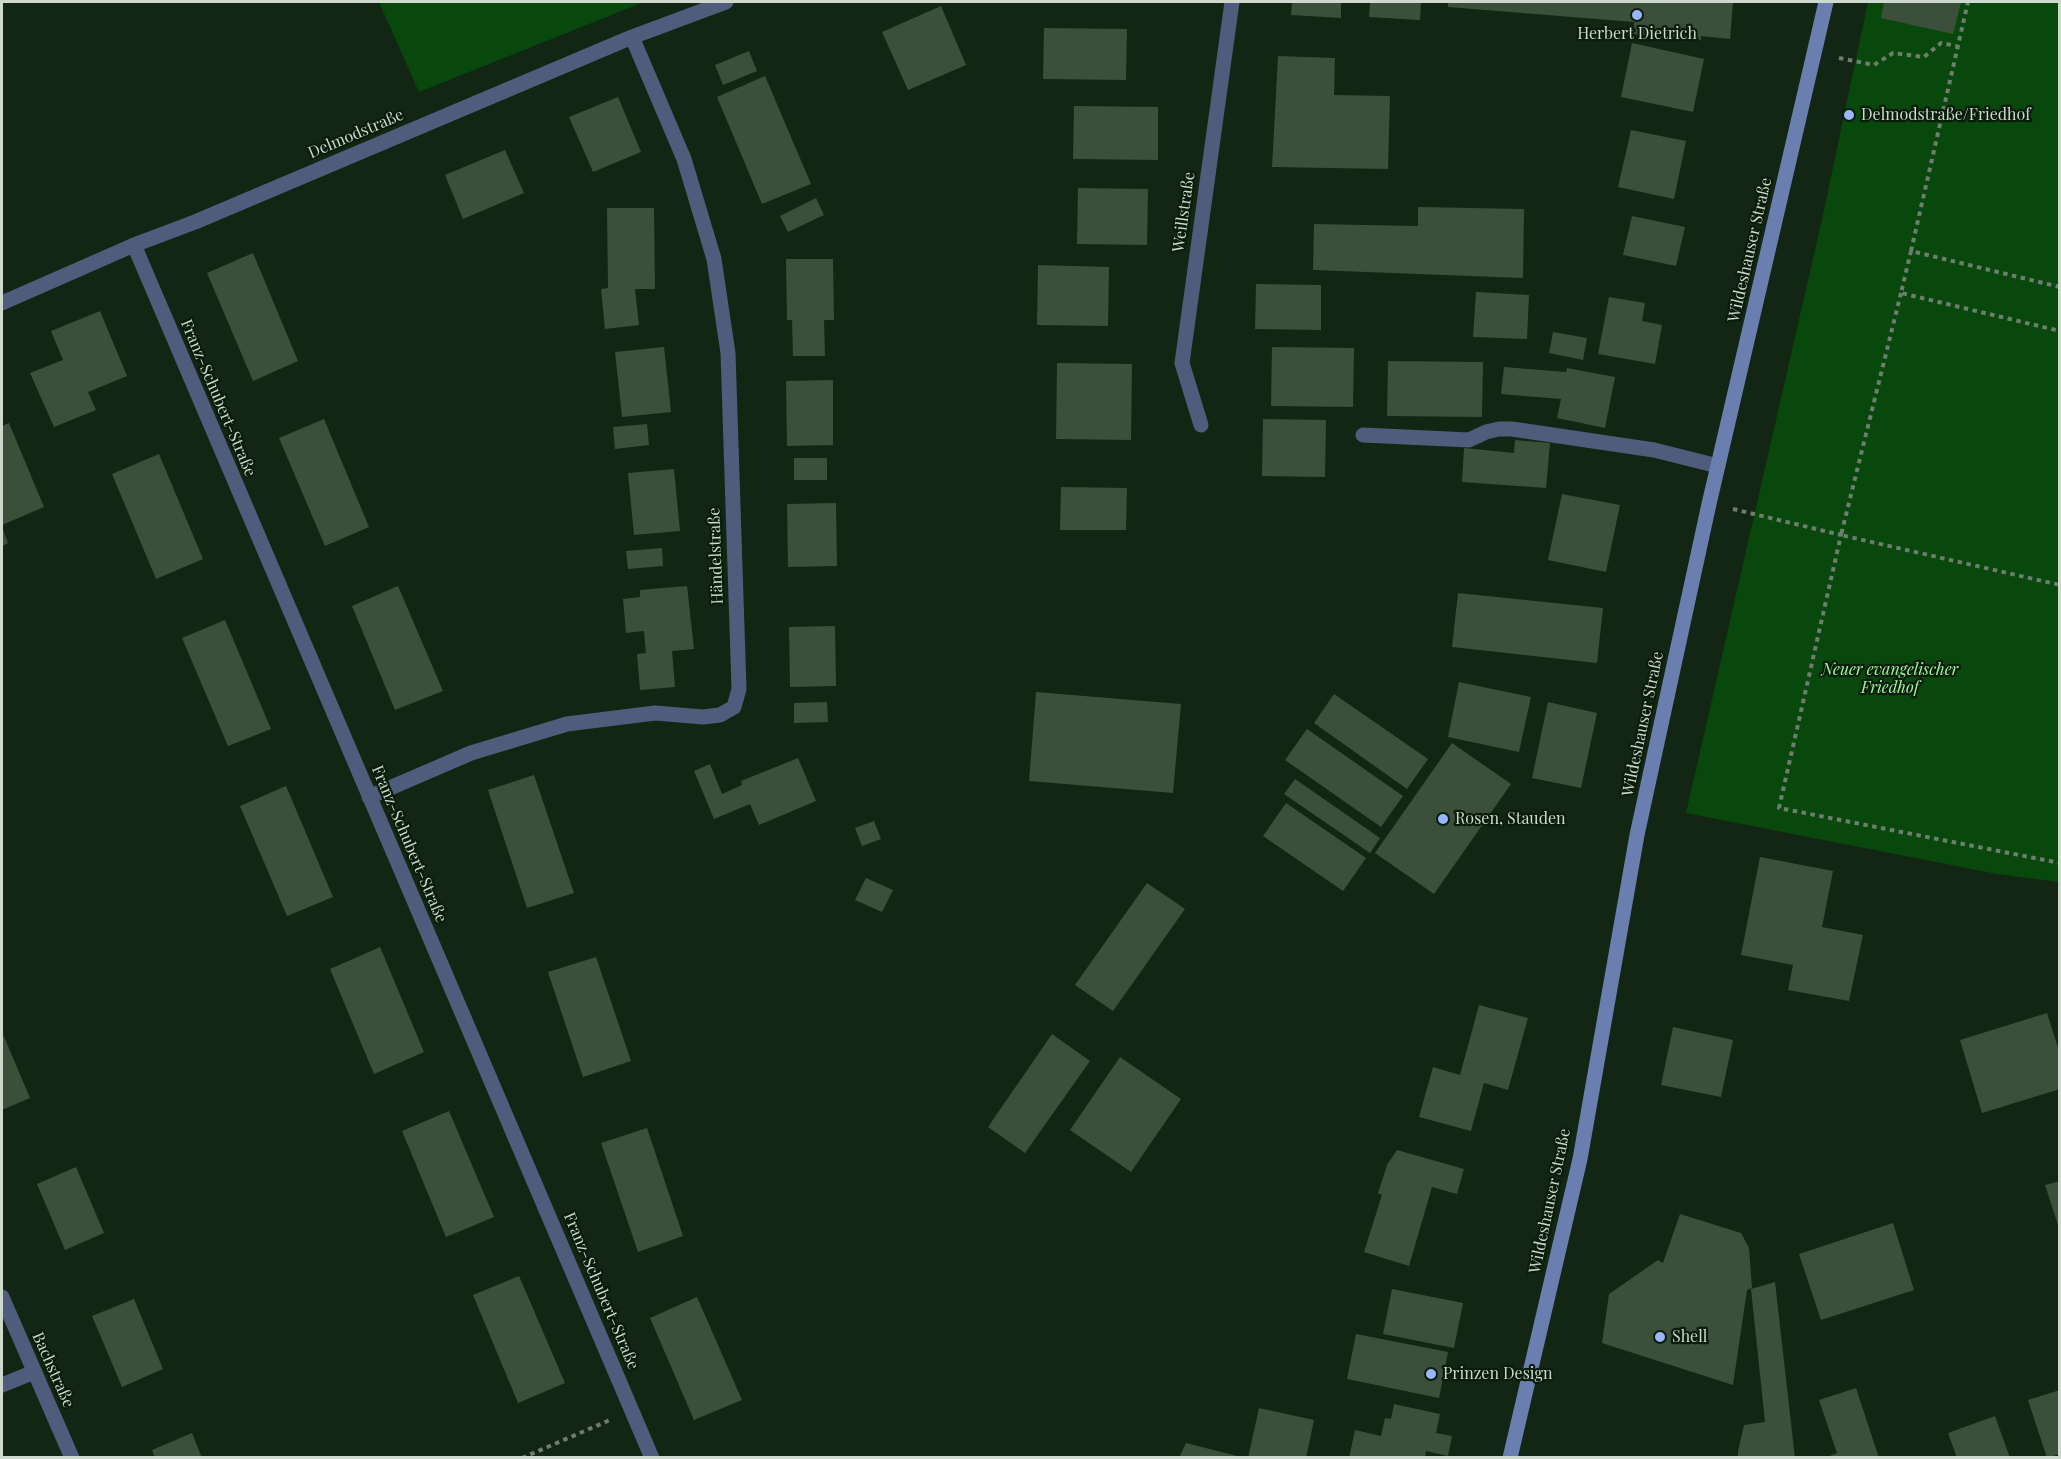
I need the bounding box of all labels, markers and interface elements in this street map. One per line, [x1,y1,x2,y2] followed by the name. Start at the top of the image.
[1630,8,1644,22] marker: Herbert Dietrich
[1577,24,1697,44] place label: Herbert Dietrich
[305,105,407,163] street label: Delmodstraße
[1861,105,2031,125] place label: Delmodstraße/Friedhof
[1842,108,1856,122] marker: Delmodstraße/Friedhof
[1169,171,1199,253] street label: Weillstraße
[1724,176,1776,324] street label: Wildeshauser Straße
[176,316,260,480] street label: Franz-Schubert-Straße
[705,507,727,605] street label: Händelstraße
[1618,650,1668,798] street label: Wildeshauser Straße
[1822,660,1958,698] park label: Neuer evangelischer Friedhof
[367,762,451,926] street label: Franz-Schubert-Straße
[1455,809,1566,829] place label: Rosen, Stauden
[1436,812,1450,826] marker: Rosen, Stauden
[1525,1127,1575,1275] street label: Wildeshauser Straße
[559,1209,643,1373] street label: Franz-Schubert-Straße
[1672,1327,1707,1347] place label: Shell
[28,1329,78,1411] street label: Bachstraße
[1653,1330,1667,1344] marker: Shell
[1443,1364,1552,1384] place label: Prinzen Design
[1424,1367,1438,1381] marker: Prinzen Design

